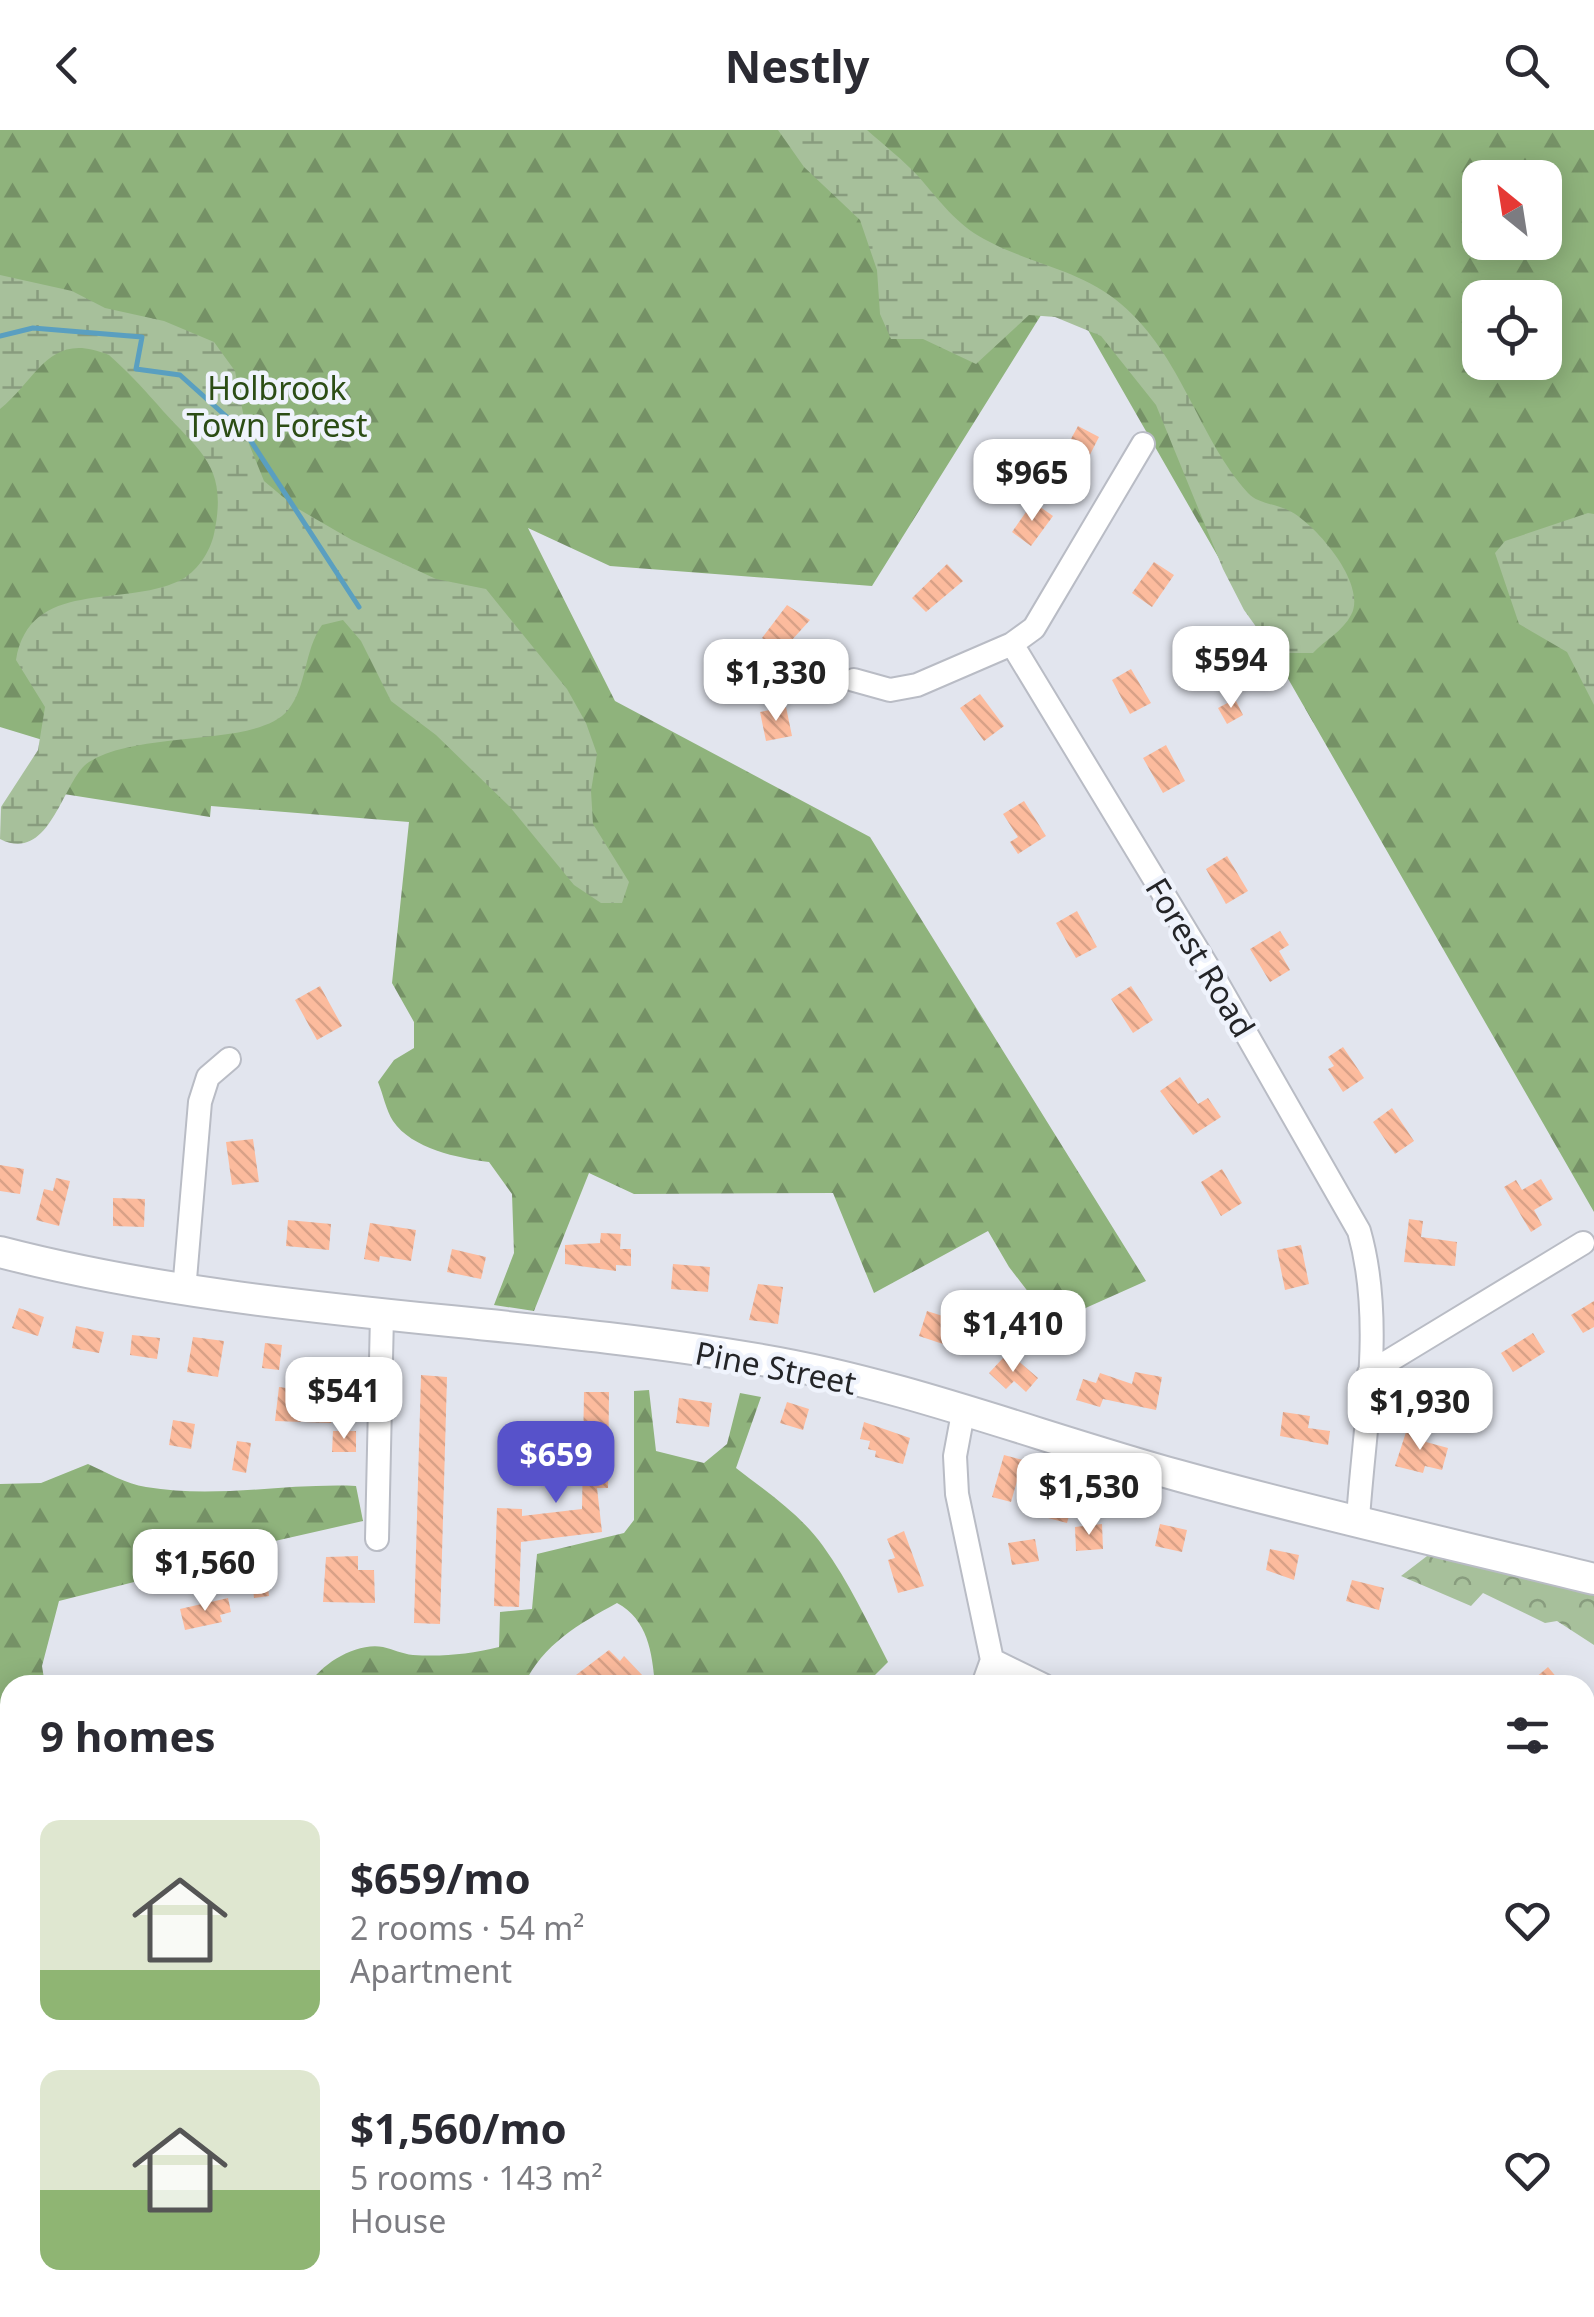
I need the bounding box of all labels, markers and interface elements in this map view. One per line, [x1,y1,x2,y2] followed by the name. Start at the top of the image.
[725,35,869,96] text: Nestly
[40,38,95,93] icon: back
[1499,38,1554,93] icon: search
[1462,160,1562,260] north arrow
[1462,160,1562,380] map controls
[1462,280,1562,380] button: locate
[187,366,368,446] park label: Holbrook Town Forest
[973,439,1091,524] pin: $965
[995,450,1069,493] text: $965
[1172,626,1290,711] pin: $594
[1194,637,1268,680] text: $594
[695,639,857,724] pin: $1,330
[726,650,826,693] text: $1,330
[1137,869,1265,1045] street label: Forest Road
[932,1290,1094,1375] pin: $1,410
[963,1301,1063,1344] text: $1,410
[692,1330,860,1404] street label: Pine Street
[285,1357,403,1442] pin: $541
[307,1368,381,1411] text: $541
[1339,1368,1501,1453] pin: $1,930
[1370,1379,1470,1422] text: $1,930
[497,1421,615,1506] pin: $659
[519,1432,593,1475] text: $659
[1008,1453,1170,1538] pin: $1,530
[1039,1464,1139,1507] text: $1,530
[124,1529,286,1614] pin: $1,560
[155,1540,255,1583] text: $1,560
[40,1707,216,1764] text: 9 homes
[1500,1708,1555,1763] icon: filters
[350,1849,531,1906] text: $659/mo
[120,1860,240,1980] icon: home
[1500,1893,1555,1948] icon: heart
[350,1906,584,1949] text: 2 rooms · 54 m²
[350,1949,512,1992] text: Apartment
[350,2099,567,2156] text: $1,560/mo
[120,2110,240,2230] icon: home
[1500,2143,1555,2198] icon: heart
[350,2156,603,2199] text: 5 rooms · 143 m²
[350,2199,446,2242] text: House

